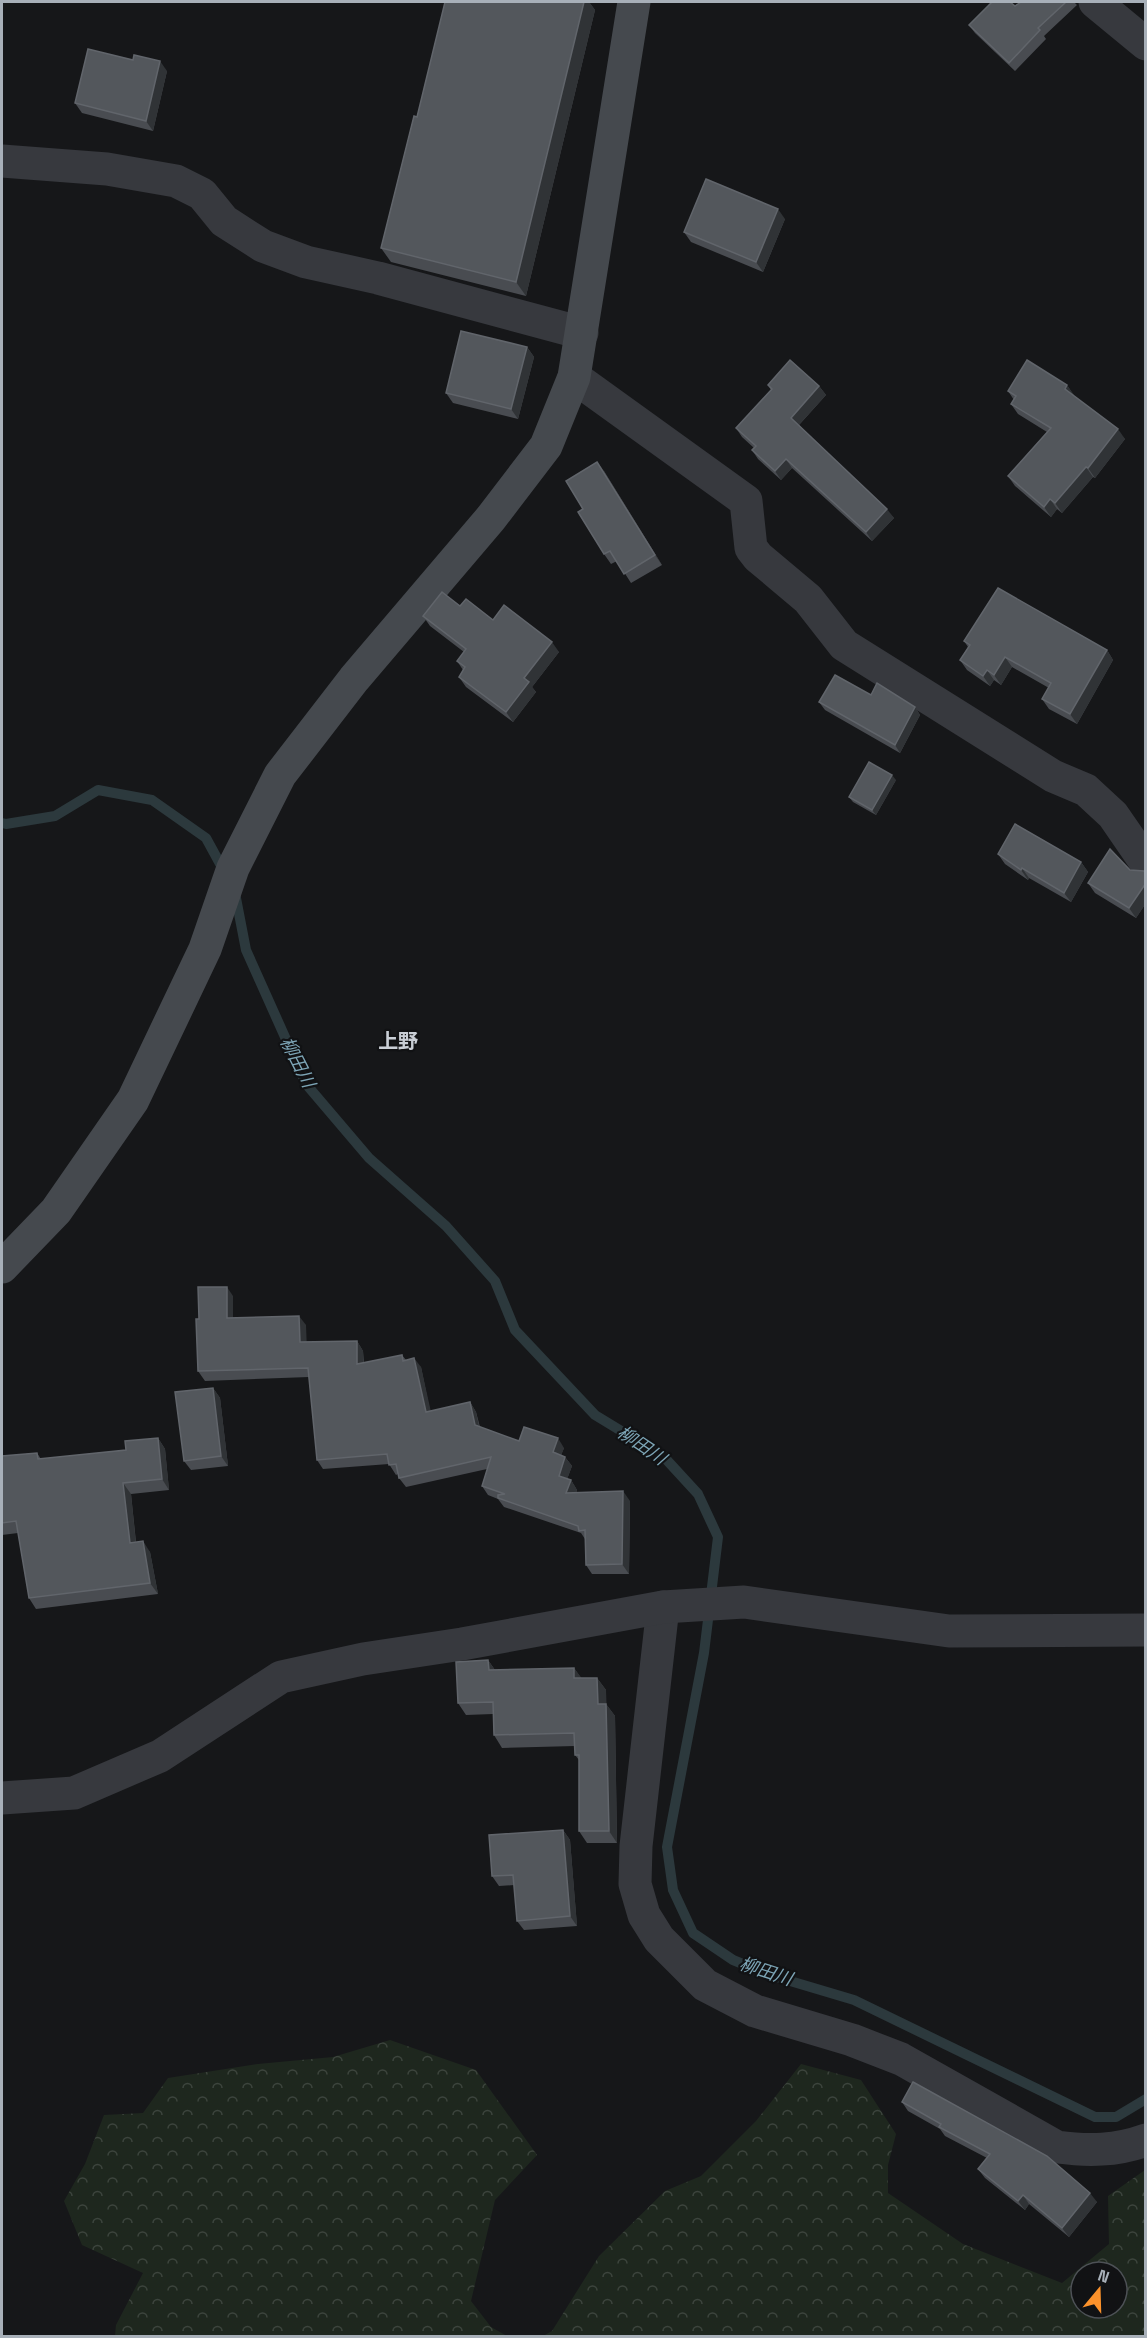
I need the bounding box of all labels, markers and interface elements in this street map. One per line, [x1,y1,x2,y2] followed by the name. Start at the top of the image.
[378,1028,418,1054] district label: 上野
[275,1033,321,1093] water label: 柳田川
[613,1420,672,1471] water label: 柳田川
[737,1952,797,1991] water label: 柳田川
[1069,2260,1129,2320] north arrow
[1095,2265,1112,2288] text: N

